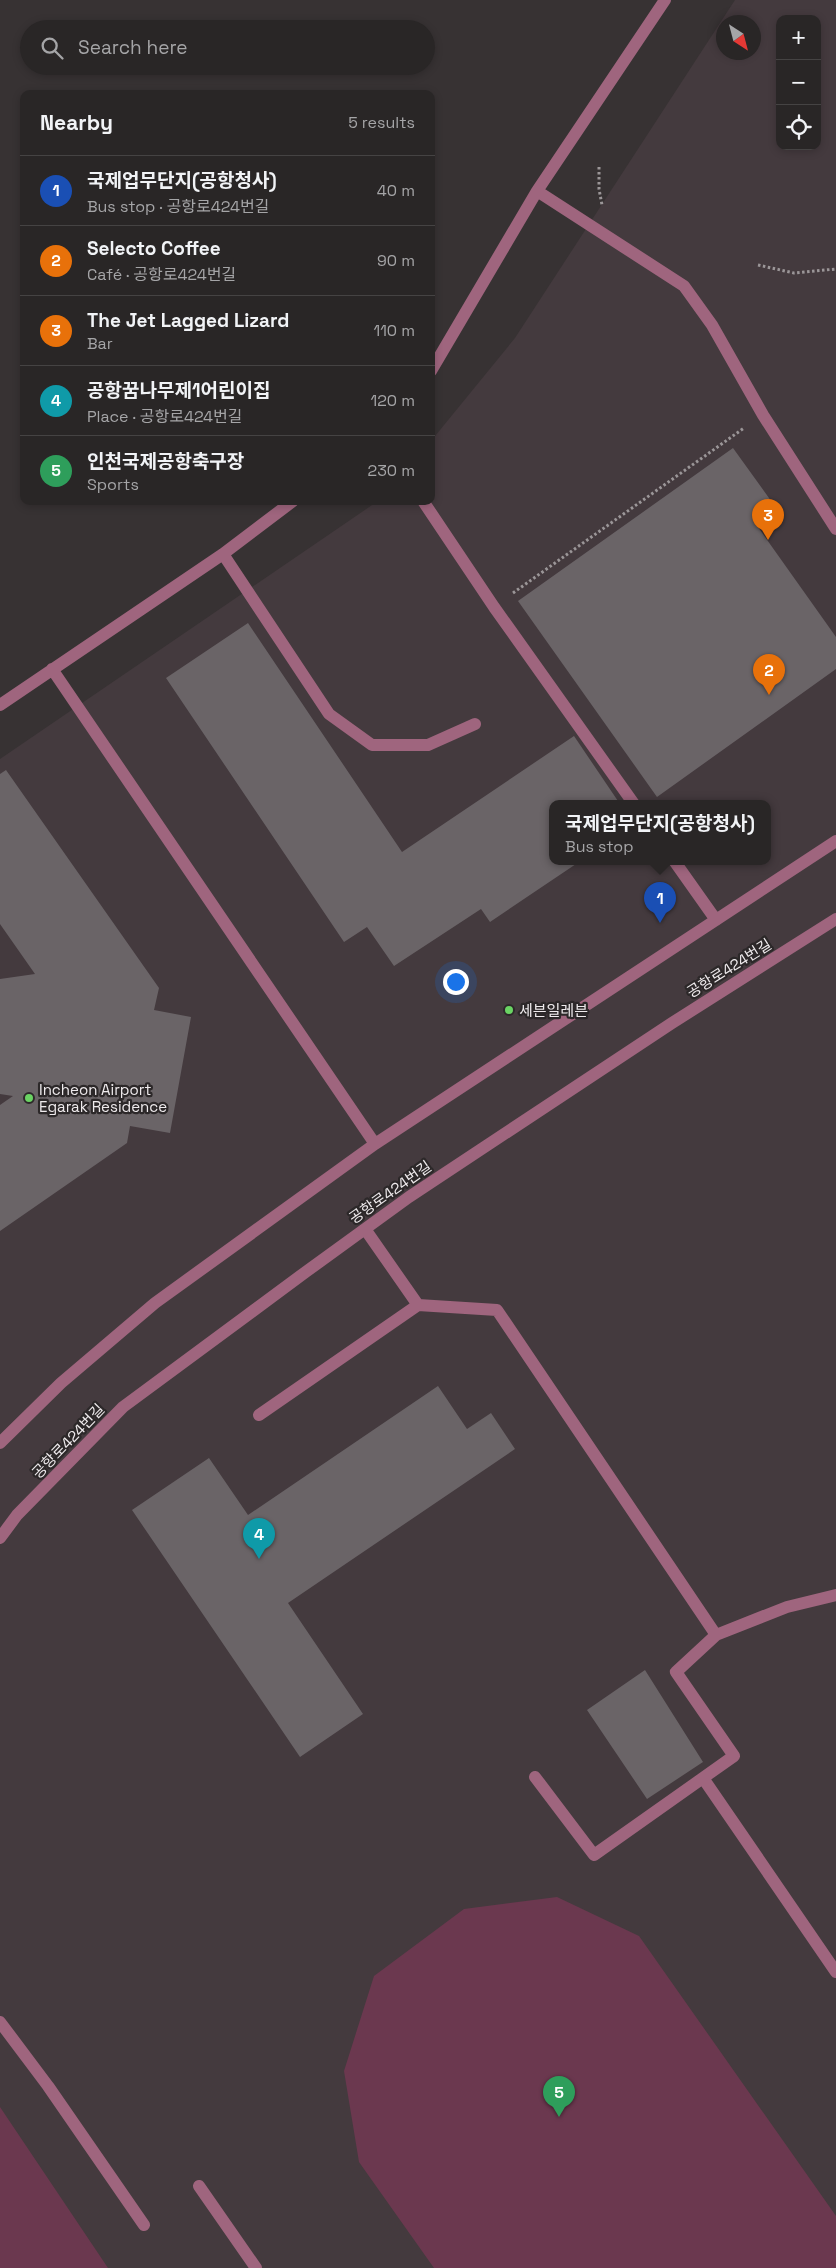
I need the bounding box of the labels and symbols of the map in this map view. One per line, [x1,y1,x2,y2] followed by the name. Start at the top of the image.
[716,15,761,60] north arrow
[752,499,784,540] pin: 3
[753,654,785,695] pin: 2
[644,882,676,923] pin: 1
[683,934,775,1002] street label: 공항로424번길
[443,969,469,995] your location
[519,1001,588,1020] place label: 세븐일레븐
[503,1004,515,1016] marker: 세븐일레븐
[39,1080,167,1116] place label: Incheon Airport Egarak Residence
[23,1092,35,1104] marker: Incheon Airport Egarak Residence
[345,1157,435,1227] street label: 공항로424번길
[28,1400,108,1482] street label: 공항로424번길
[243,1518,275,1559] pin: 4
[543,2076,575,2117] pin: 5

